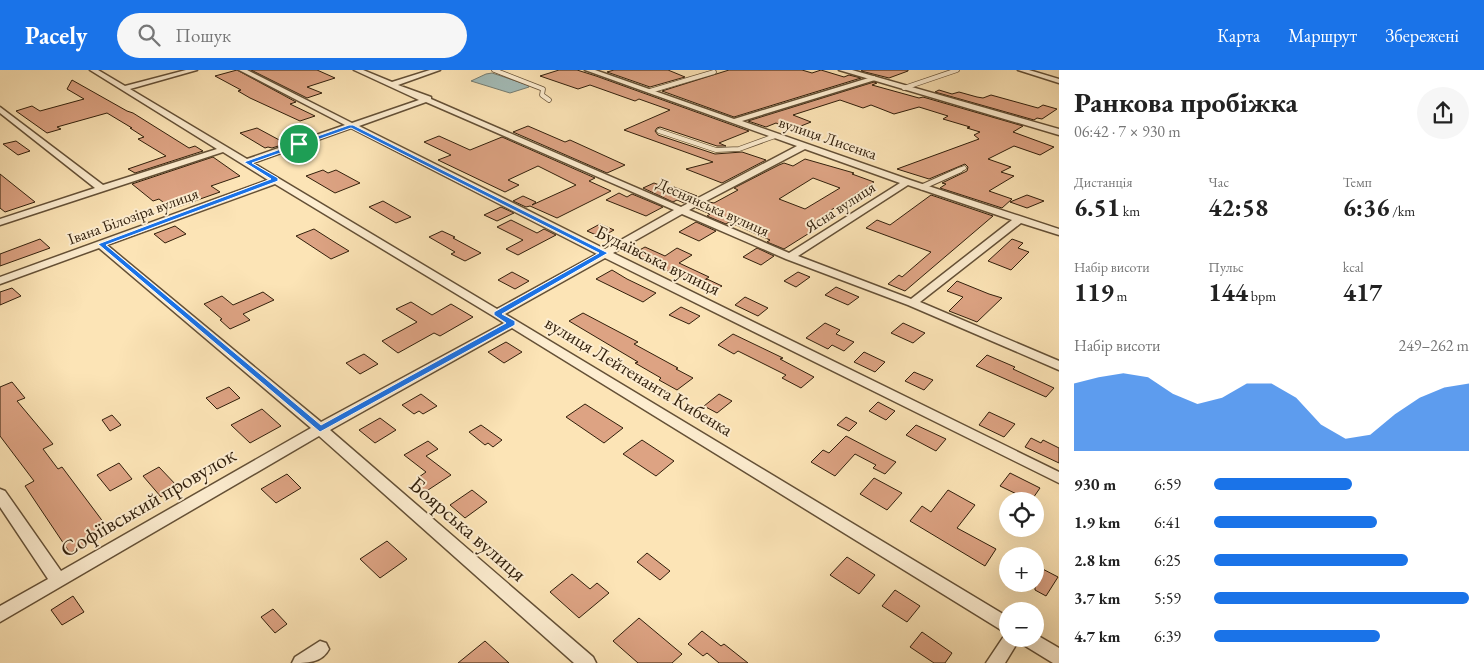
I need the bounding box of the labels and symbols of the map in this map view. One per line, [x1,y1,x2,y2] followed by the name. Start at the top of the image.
[776,111,880,165] street label: вулиця Лисенка
[278,123,320,165] pin
[653,173,773,241] street label: Деснянська вулиця
[800,177,879,238] street label: Ясна вулиця
[65,183,201,249] street label: Івана Білозіра вулиця
[591,219,725,301] street label: Будаївська вулиця
[540,310,738,442] street label: вулиця Лейтенанта Кибенка
[55,440,242,564] street label: Софіївський провулок
[403,470,533,588] street label: Боярська вулиця

